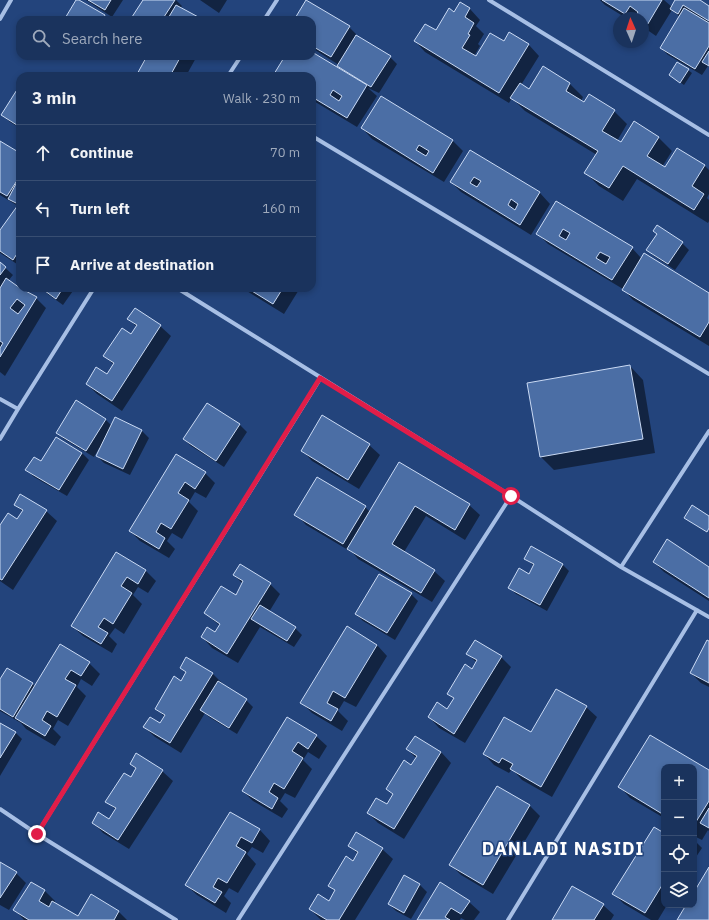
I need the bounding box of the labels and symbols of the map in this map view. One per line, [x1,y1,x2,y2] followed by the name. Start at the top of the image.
[613,12,649,48] north arrow
[502,487,520,505] route start
[28,825,46,843] route end
[482,837,644,860] district label: DANLADI NASIDI

